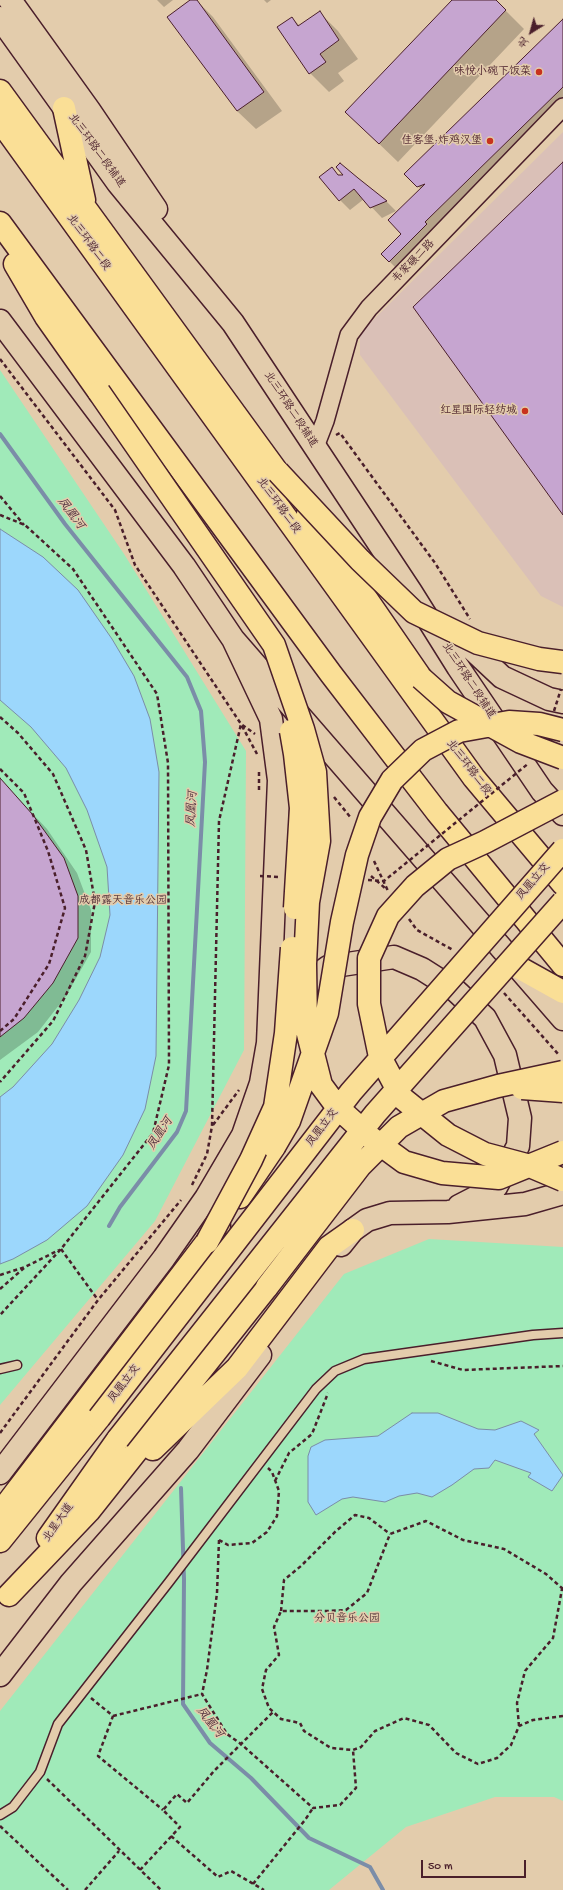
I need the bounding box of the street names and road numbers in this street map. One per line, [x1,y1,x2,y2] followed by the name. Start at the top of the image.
[65,112,127,190] street label: 北三环路二段辅道
[63,212,113,274] street label: 北三环路二段
[390,238,438,286] street label: 韦家碾二路
[261,370,319,450] street label: 北三环路二段辅道
[253,475,303,537] street label: 北三环路二段
[439,641,497,721] street label: 北三环路二段辅道
[443,738,493,798] street label: 北三环路二段
[515,861,553,903] street label: 凤凰立交
[304,1107,342,1149] street label: 凤凰立交
[106,1363,144,1405] street label: 凤凰立交
[41,1501,77,1545] street label: 北星大道

